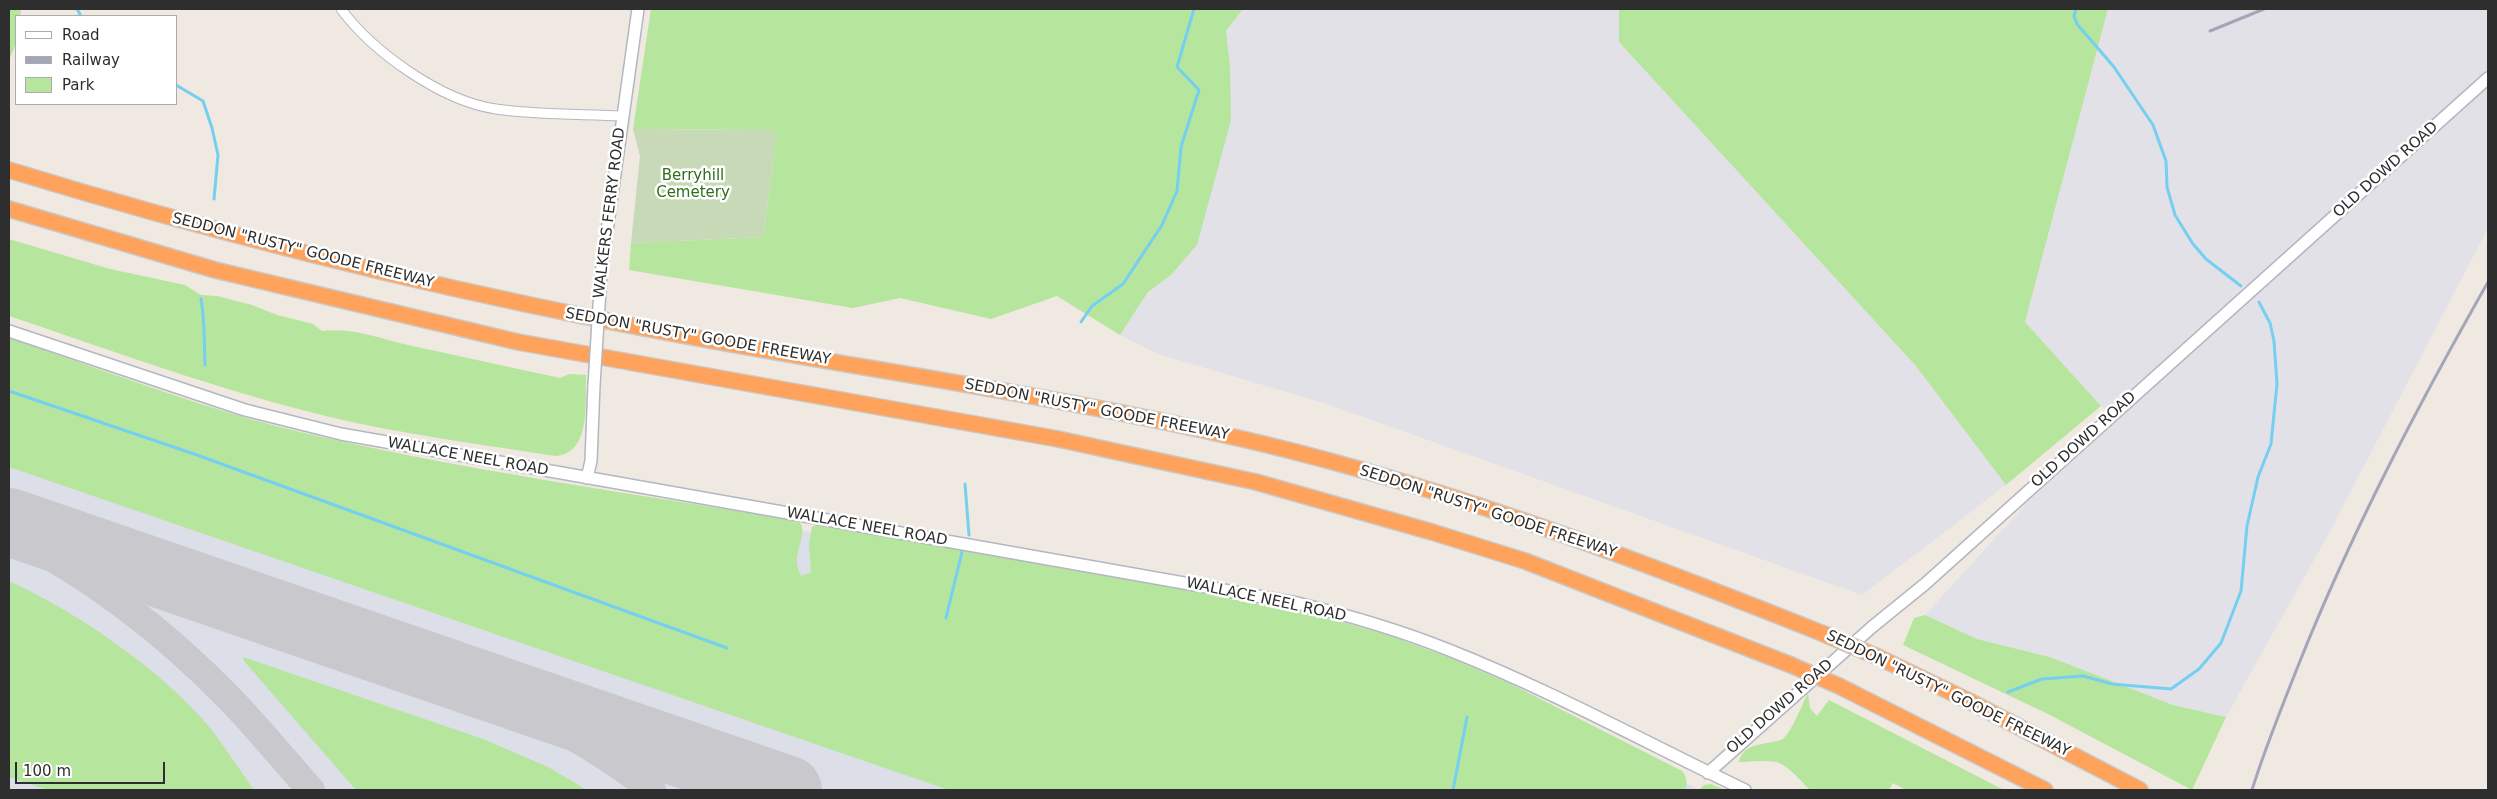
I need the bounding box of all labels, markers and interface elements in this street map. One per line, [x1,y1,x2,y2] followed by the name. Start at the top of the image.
[15,15,178,105] legend
[62,26,100,44] text: Road
[62,51,120,69] text: Railway
[62,76,94,94] text: Park
[2330,118,2442,222] street label: OLD DOWD ROAD
[591,126,629,300] street label: WALKERS FERRY ROAD
[656,167,730,202] park label: Berryhill Cemetery
[170,210,436,292] street label: SEDDON "RUSTY" GOODE FREEWAY
[564,305,832,369] street label: SEDDON "RUSTY" GOODE FREEWAY
[963,375,1231,445] street label: SEDDON "RUSTY" GOODE FREEWAY
[2028,388,2140,492] street label: OLD DOWD ROAD
[386,434,550,480] street label: WALLACE NEEL ROAD
[1357,462,1619,562] street label: SEDDON "RUSTY" GOODE FREEWAY
[785,504,949,550] street label: WALLACE NEEL ROAD
[1184,574,1348,626] street label: WALLACE NEEL ROAD
[1823,627,2073,761] street label: SEDDON "RUSTY" GOODE FREEWAY
[1723,656,1837,758] street label: OLD DOWD ROAD
[18,752,168,784] scale bar
[23,762,71,780] text: 100 m

